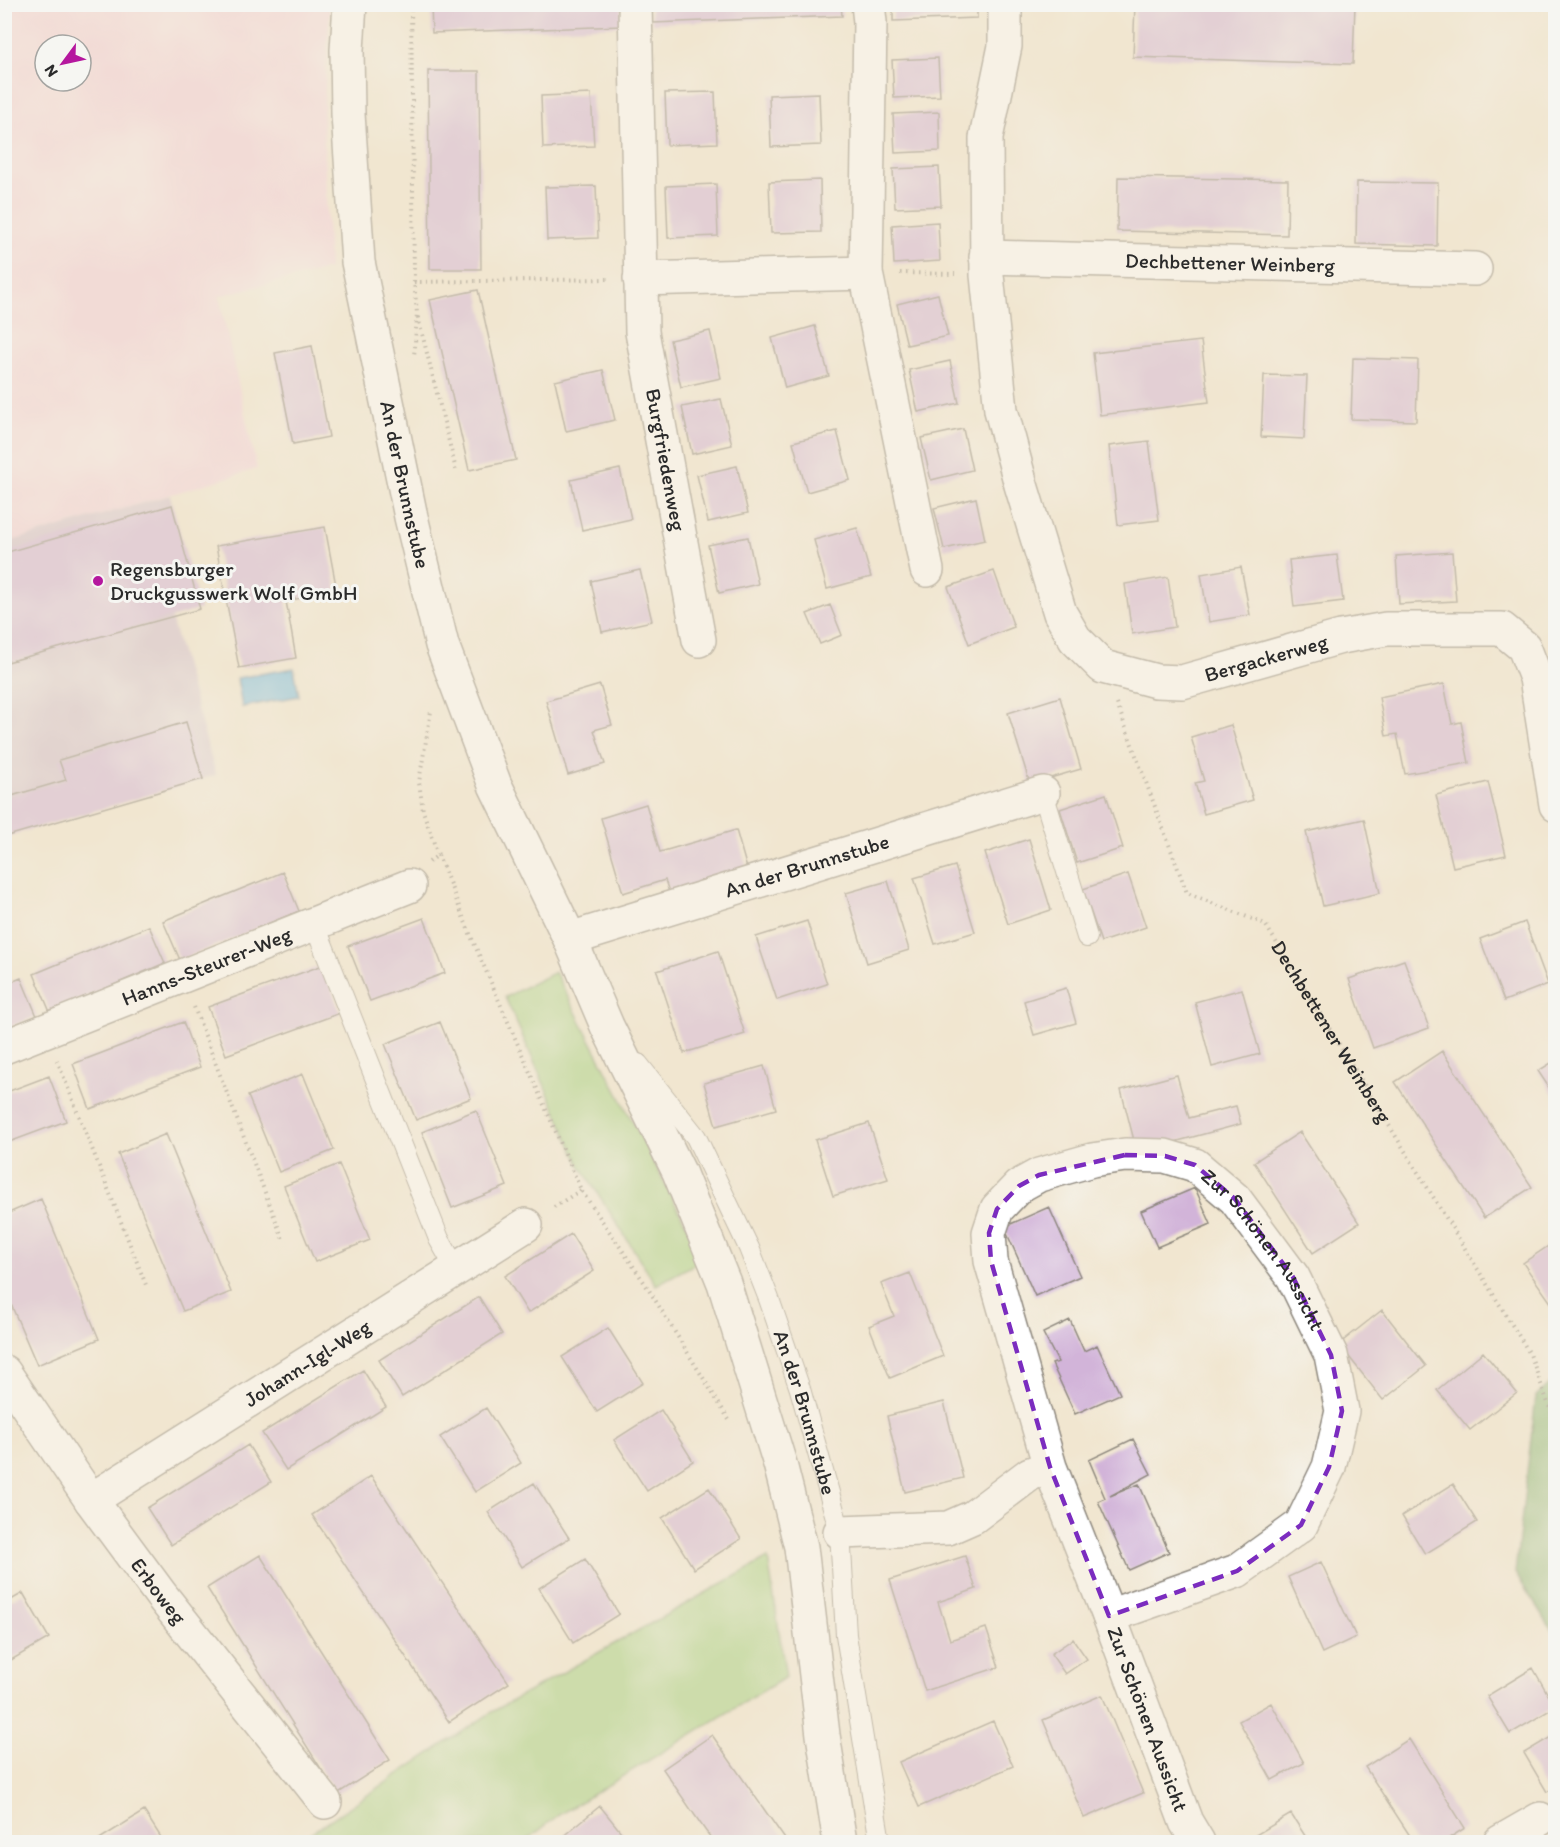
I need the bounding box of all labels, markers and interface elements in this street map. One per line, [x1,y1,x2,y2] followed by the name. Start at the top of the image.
[33,33,93,93] north arrow
[40,61,62,81] text: N
[1125,247,1335,278] street label: Dechbettener Weinberg
[641,386,692,533] street label: Burgfriedenweg
[375,399,436,571] street label: An der Brunnstube
[110,556,357,605] place label: Regensburger Druckgusswerk Wolf GmbH
[91,574,105,588] marker: Regensburger Druckgusswerk Wolf GmbH
[1202,628,1331,687] street label: Bergackerweg
[722,828,892,903] street label: An der Brunnstube
[118,921,295,1011] street label: Hanns-Steurer-Weg
[1266,935,1398,1128] street label: Dechbettener Weinberg
[1196,1163,1330,1334] street label: Zur Schönen Aussicht
[239,1313,375,1412] street label: Johann-Igl-Weg
[769,1326,842,1497] street label: An der Brunnstube
[126,1553,192,1629] street label: Erboweg
[1102,1623,1194,1815] street label: Zur Schönen Aussicht

